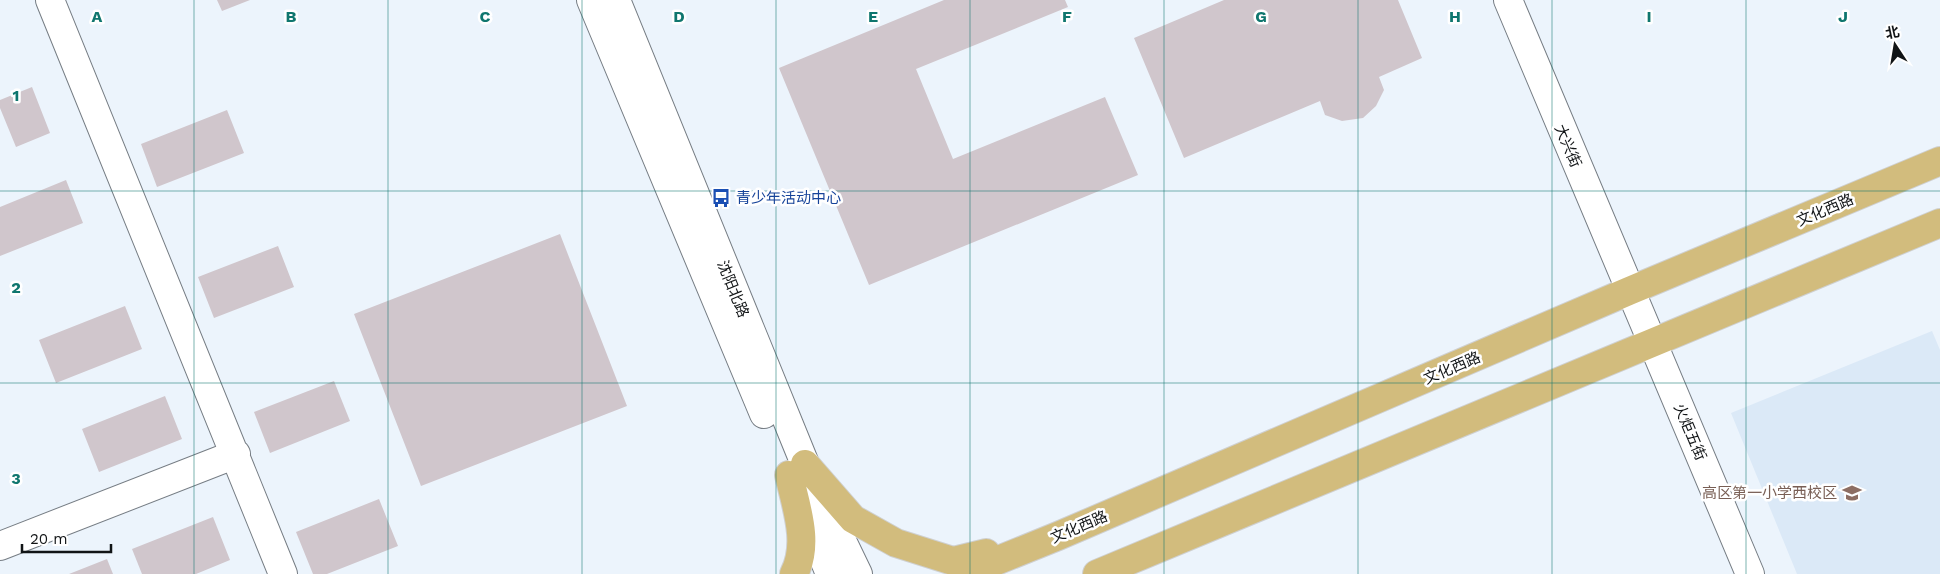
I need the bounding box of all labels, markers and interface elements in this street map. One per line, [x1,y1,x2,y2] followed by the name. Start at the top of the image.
[92,7,103,26] text: A
[286,7,297,26] text: B
[480,7,491,26] text: C
[673,7,685,26] text: D
[868,7,878,26] text: E
[1062,7,1072,26] text: F
[1255,7,1267,26] text: G
[1449,7,1461,26] text: H
[1646,7,1652,26] text: I
[1838,7,1848,26] text: J
[1870,20,1920,70] north arrow
[1884,23,1901,42] text: 北
[13,86,19,105] text: 1
[1551,122,1585,170] street label: 大兴街
[710,187,732,209] bus stop icon: 青少年活动中心
[736,189,841,207] place label: 青少年活动中心
[1794,190,1856,230] street label: 文化西路
[713,258,753,320] street label: 沈阳北路
[11,278,21,297] text: 2
[1421,348,1483,388] street label: 文化西路
[1670,401,1710,463] street label: 火炬五街
[11,469,21,488] text: 3
[1841,482,1863,504] school or university icon: 高区第一小学西校区
[1702,484,1837,502] place label: 高区第一小学西校区
[1048,507,1110,547] street label: 文化西路
[22,522,111,554] scale bar
[30,530,68,548] text: 20 m

